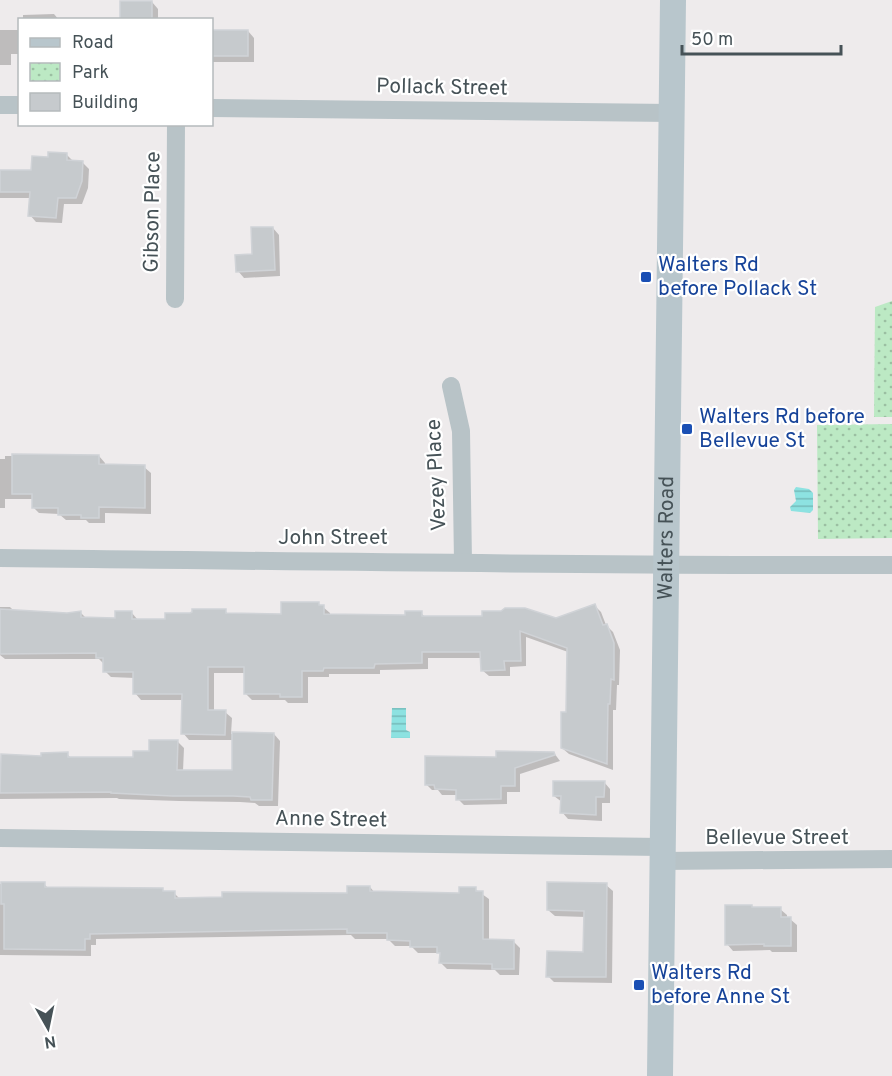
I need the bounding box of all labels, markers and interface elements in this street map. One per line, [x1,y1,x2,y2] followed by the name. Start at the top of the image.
[18,18,213,126] legend
[682,18,841,56] scale bar
[691,29,733,52] text: 50 m
[72,32,114,55] text: Road
[72,62,109,85] text: Park
[376,73,508,103] street label: Pollack Street
[72,92,138,115] text: Building
[138,151,168,273] street label: Gibson Place
[658,252,817,303] place label: Walters Rd before Pollack St
[639,270,653,284] marker: Walters Rd before Pollack St
[699,404,865,455] place label: Walters Rd before Bellevue St
[421,418,453,532] street label: Vezey Place
[680,422,694,436] marker: Walters Rd before Bellevue St
[652,476,681,600] street label: Walters Road
[278,525,388,552] street label: John Street
[274,806,388,834] street label: Anne Street
[705,825,849,852] street label: Bellevue Street
[651,960,790,1011] place label: Walters Rd before Anne St
[632,978,646,992] marker: Walters Rd before Anne St
[18,998,78,1058] north arrow
[43,1030,57,1052] text: N

